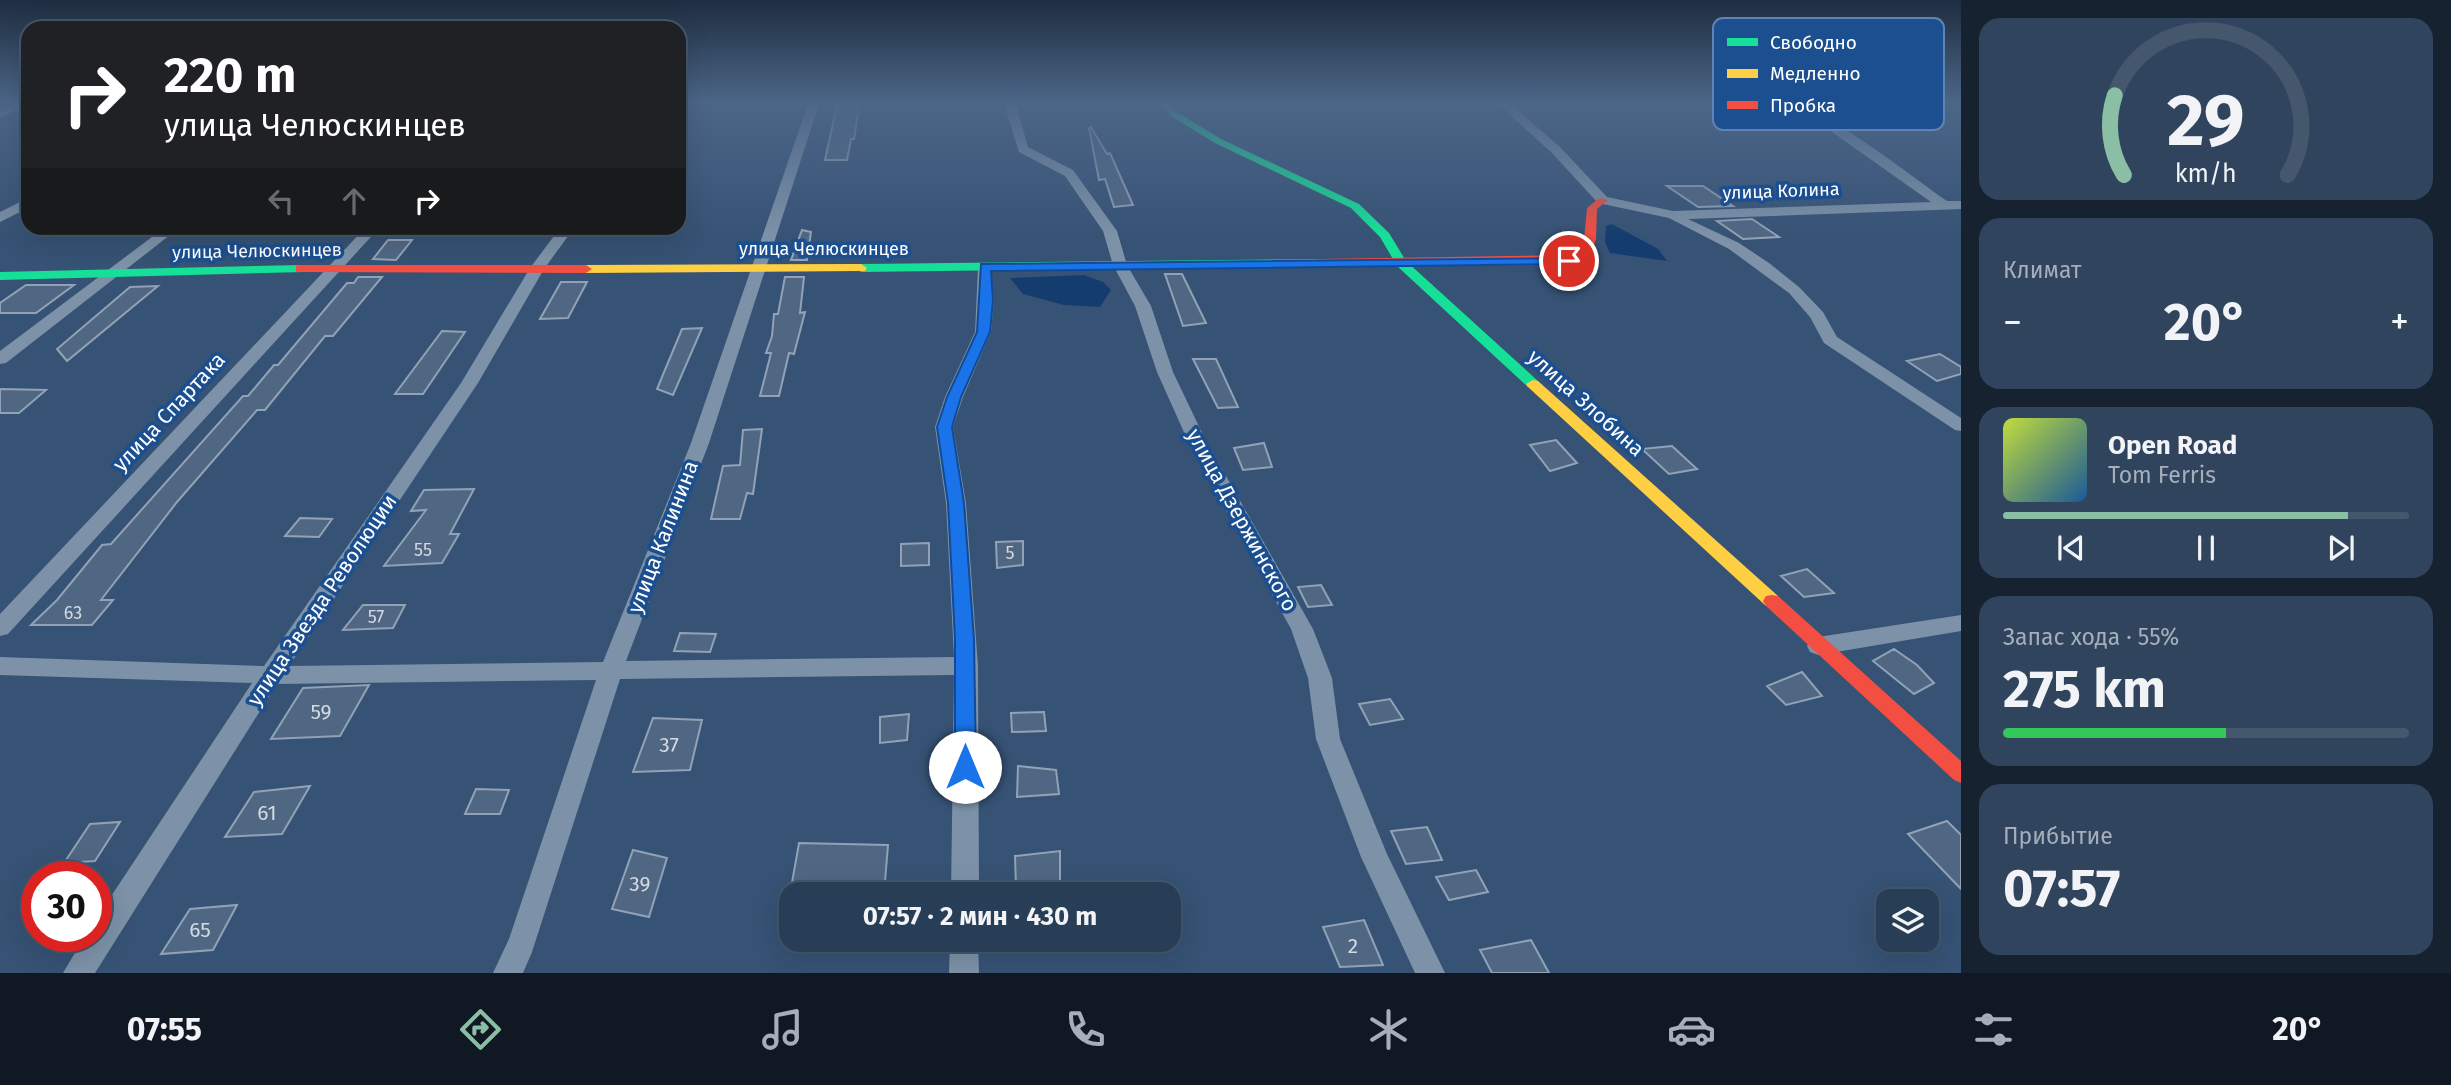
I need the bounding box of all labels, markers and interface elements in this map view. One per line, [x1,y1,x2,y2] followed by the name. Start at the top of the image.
[1713,18,1944,130] legend
[1770,31,1857,54] text: Свободно
[164,46,296,105] text: 220 m
[49,49,140,140] icon: right
[1770,62,1861,85] text: Медленно
[2167,77,2245,164] text: 29
[1770,94,1836,117] text: Пробка
[164,106,466,144] text: улица Челюскинцев
[2175,159,2237,189] text: km/h
[1722,178,1840,204] street label: улица Колина
[262,182,300,220] icon: left
[335,182,373,220] icon: ahead
[408,182,446,220] icon: right
[1539,231,1599,291] pin
[739,238,909,260] street label: улица Челюскинцев
[172,239,342,263] street label: улица Челюскинцев
[1550,242,1588,280] icon: arrive
[2003,256,2081,284] text: Климат
[2164,291,2248,354] text: 20°
[2003,299,2022,345] text: −
[2390,299,2409,345] text: +
[1522,344,1650,462] street label: улица Злобина
[107,347,231,477] street label: улица Спартака
[1181,424,1303,616] street label: улица Дзержинского
[2108,430,2237,461] text: Open Road
[622,457,704,617] street label: улица Калинина
[2108,461,2216,489] text: Tom Ferris
[241,489,403,711] street label: улица Звезда Революции
[2052,529,2090,567] icon: previous
[2187,529,2225,567] icon: pause
[2322,529,2360,567] icon: next
[414,539,432,561] house number: 55
[1005,542,1015,564] house number: 5
[64,602,82,624] house number: 63
[368,606,384,628] house number: 57
[2003,623,2179,651] text: Запас хода · 55%
[2003,658,2166,721] text: 275 km
[310,699,332,725] house number: 59
[928,730,1002,804] position arrow
[659,732,679,758] house number: 37
[257,800,277,826] house number: 61
[2003,822,2113,850] text: Прибытие
[2003,857,2120,920] text: 07:57
[21,861,112,952] speed limit sign: 30
[629,871,651,897] house number: 39
[1876,889,1939,952] map controls
[1876,889,1939,952] button: layers
[863,901,1097,932] text: 07:57 · 2 мин · 430 m
[189,917,211,943] house number: 65
[1348,933,1358,959] house number: 2
[456,1005,505,1054] icon: directions
[758,1005,807,1054] icon: music
[1061,1005,1110,1054] icon: phone
[1364,1005,1413,1054] icon: climate
[1667,1005,1716,1054] icon: car
[1969,1005,2018,1054] icon: filters
[127,1010,202,1048] text: 07:55
[2272,1010,2324,1048] text: 20°

